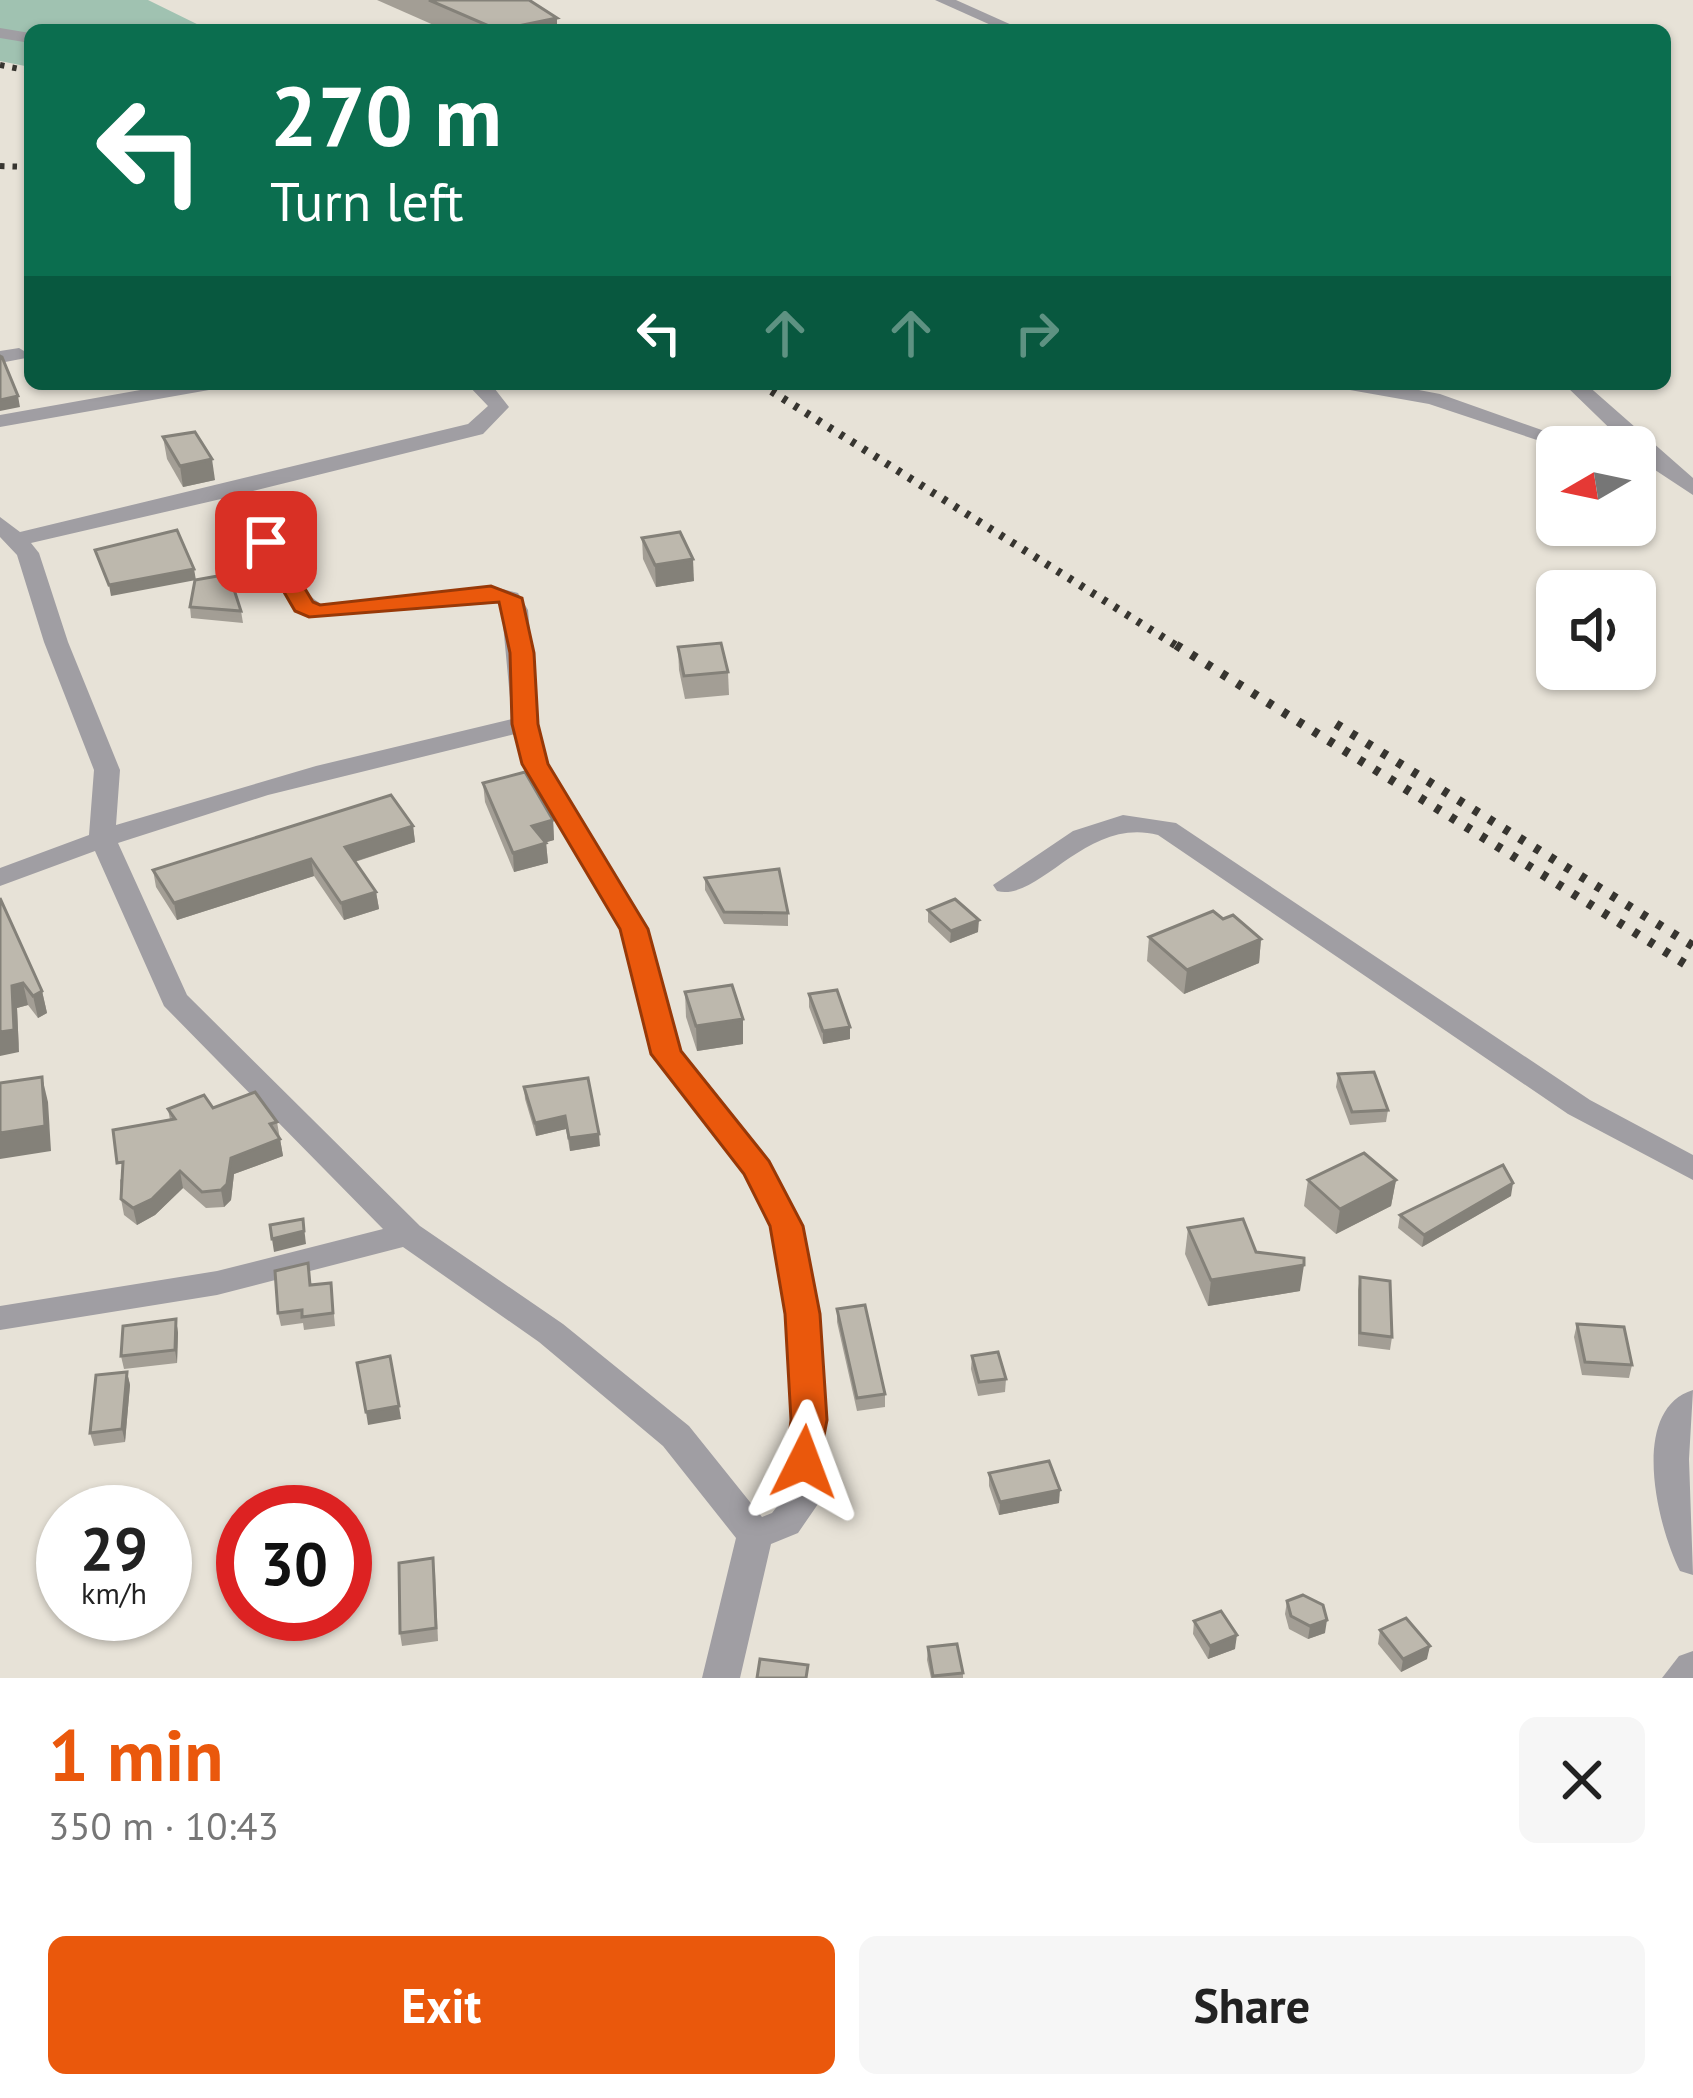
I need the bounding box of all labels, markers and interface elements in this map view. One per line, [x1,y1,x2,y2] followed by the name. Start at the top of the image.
[270,60,502,169] text: 270 m
[72,72,228,228] icon: left
[270,166,464,236] text: Turn left
[626,300,692,366] icon: left
[752,300,818,366] icon: ahead
[878,300,944,366] icon: ahead
[1004,300,1070,366] icon: right
[1536,426,1656,546] north arrow
[1536,426,1656,690] map controls
[215,491,317,593] pin
[233,509,299,575] icon: arrive
[1536,570,1656,690] button: sound
[741,1399,867,1525] position arrow
[216,1485,372,1641] speed limit sign: 30
[80,1509,148,1587] text: 29
[81,1573,147,1612] text: km/h
[48,1708,224,1801] text: 1 min
[1519,1717,1645,1843] button: close
[48,1800,279,1851] text: 350 m · 10:43
[48,1936,835,2074] button: Exit
[859,1936,1645,2074] button: Share

